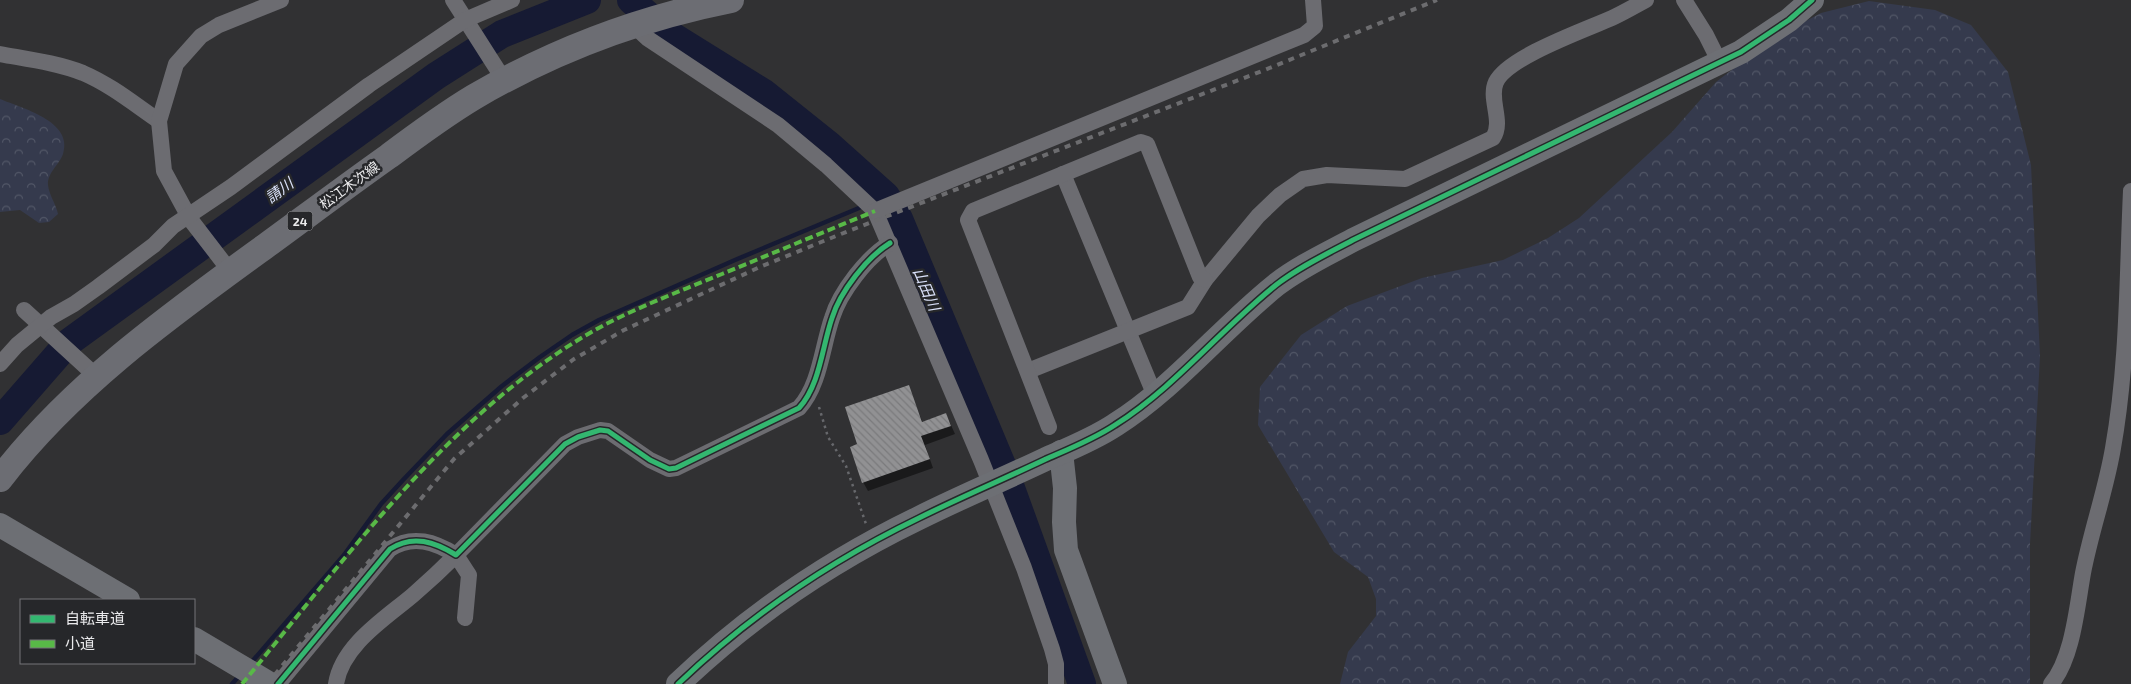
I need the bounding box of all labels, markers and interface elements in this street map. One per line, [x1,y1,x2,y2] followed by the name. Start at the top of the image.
[316,158,382,212] street label: 松江木次線
[262,173,298,206] water label: 請川
[288,212,312,230] road number: 24
[910,265,945,315] water label: 山田川
[20,599,195,664] legend
[65,609,125,627] text: 自転車道
[65,634,95,652] text: 小道

